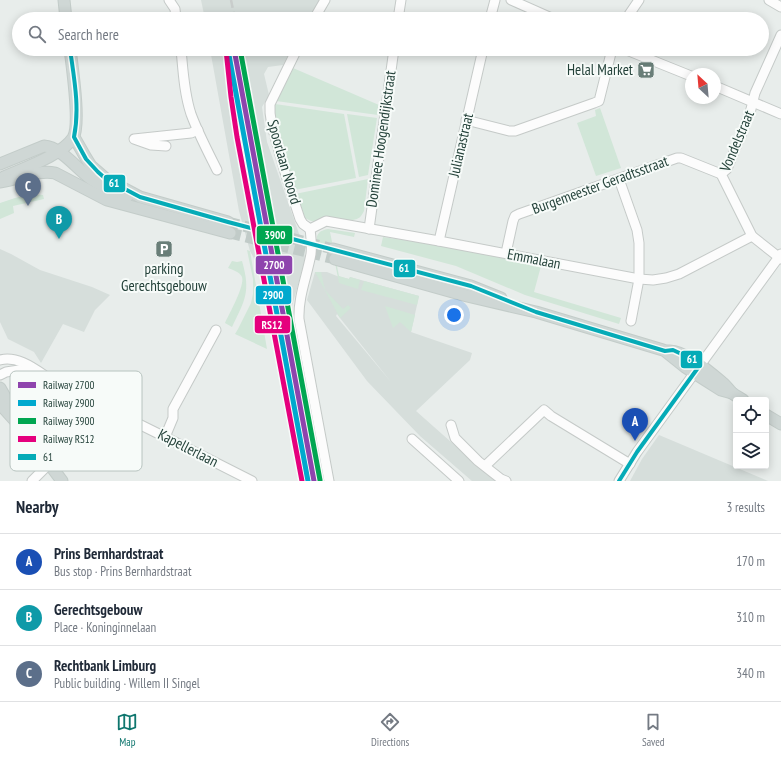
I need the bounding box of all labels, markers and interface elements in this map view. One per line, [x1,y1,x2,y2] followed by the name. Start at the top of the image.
[12,12,769,56] search box
[26,23,48,45] icon: search
[58,25,119,44] text: Search here
[567,60,633,79] place label: Helal Market
[636,60,656,80] supermarket icon: Helal Market
[685,68,721,104] north arrow
[362,69,400,209] street label: Dominee Hoogendijkstraat
[715,107,758,175] street label: Vondelstraat
[444,111,477,180] street label: Julianastraat
[263,117,306,206] street label: Spoorlaan Noord
[529,151,671,218] street label: Burgemeester Geradtsstraat
[15,173,41,206] pin: C
[103,174,126,193] line badge: 61
[109,176,119,190] text: 61
[46,206,72,239] pin: B
[256,225,293,245] line badge: 3900
[264,228,286,242] text: 3900
[154,239,174,259] parking icon: parking Gerechtsgebouw
[506,244,562,273] street label: Emmalaan
[255,255,293,275] line badge: 2700
[263,258,285,272] text: 2700
[121,259,207,295] place label: parking Gerechtsgebouw
[393,259,416,278] line badge: 61
[399,261,409,275] text: 61
[255,285,292,305] line badge: 2900
[262,288,284,302] text: 2900
[444,305,464,325] your location
[254,315,291,334] line badge: RS12
[262,318,282,332] text: RS12
[680,350,703,369] line badge: 61
[687,352,697,366] text: 61
[10,371,142,471] legend
[43,378,95,392] text: Railway 2700
[43,396,95,410] text: Railway 2900
[733,397,769,469] map controls
[733,397,769,433] button: locate
[622,408,648,441] pin: A
[43,414,95,428] text: Railway 3900
[155,424,222,471] street label: Kapellerlaan
[43,432,95,446] text: Railway RS12
[733,433,769,469] button: layers
[43,450,53,464] text: 61
[16,496,59,518] text: Nearby
[726,499,765,516] text: 3 results
[54,544,163,563] text: Prins Bernhardstraat
[26,553,32,570] text: A
[736,553,765,570] text: 170 m
[54,563,191,580] text: Bus stop · Prins Bernhardstraat
[54,600,142,619] text: Gerechtsgebouw
[26,609,32,626] text: B
[736,609,765,626] text: 310 m
[54,619,156,636] text: Place · Koninginnelaan
[54,656,156,675] text: Rechtbank Limburg
[26,665,32,682] text: C
[736,665,765,682] text: 340 m
[54,675,200,692] text: Public building · Willem II Singel
[116,711,138,749] tab: Map
[371,711,409,749] tab: Directions
[642,711,665,749] tab: Saved

